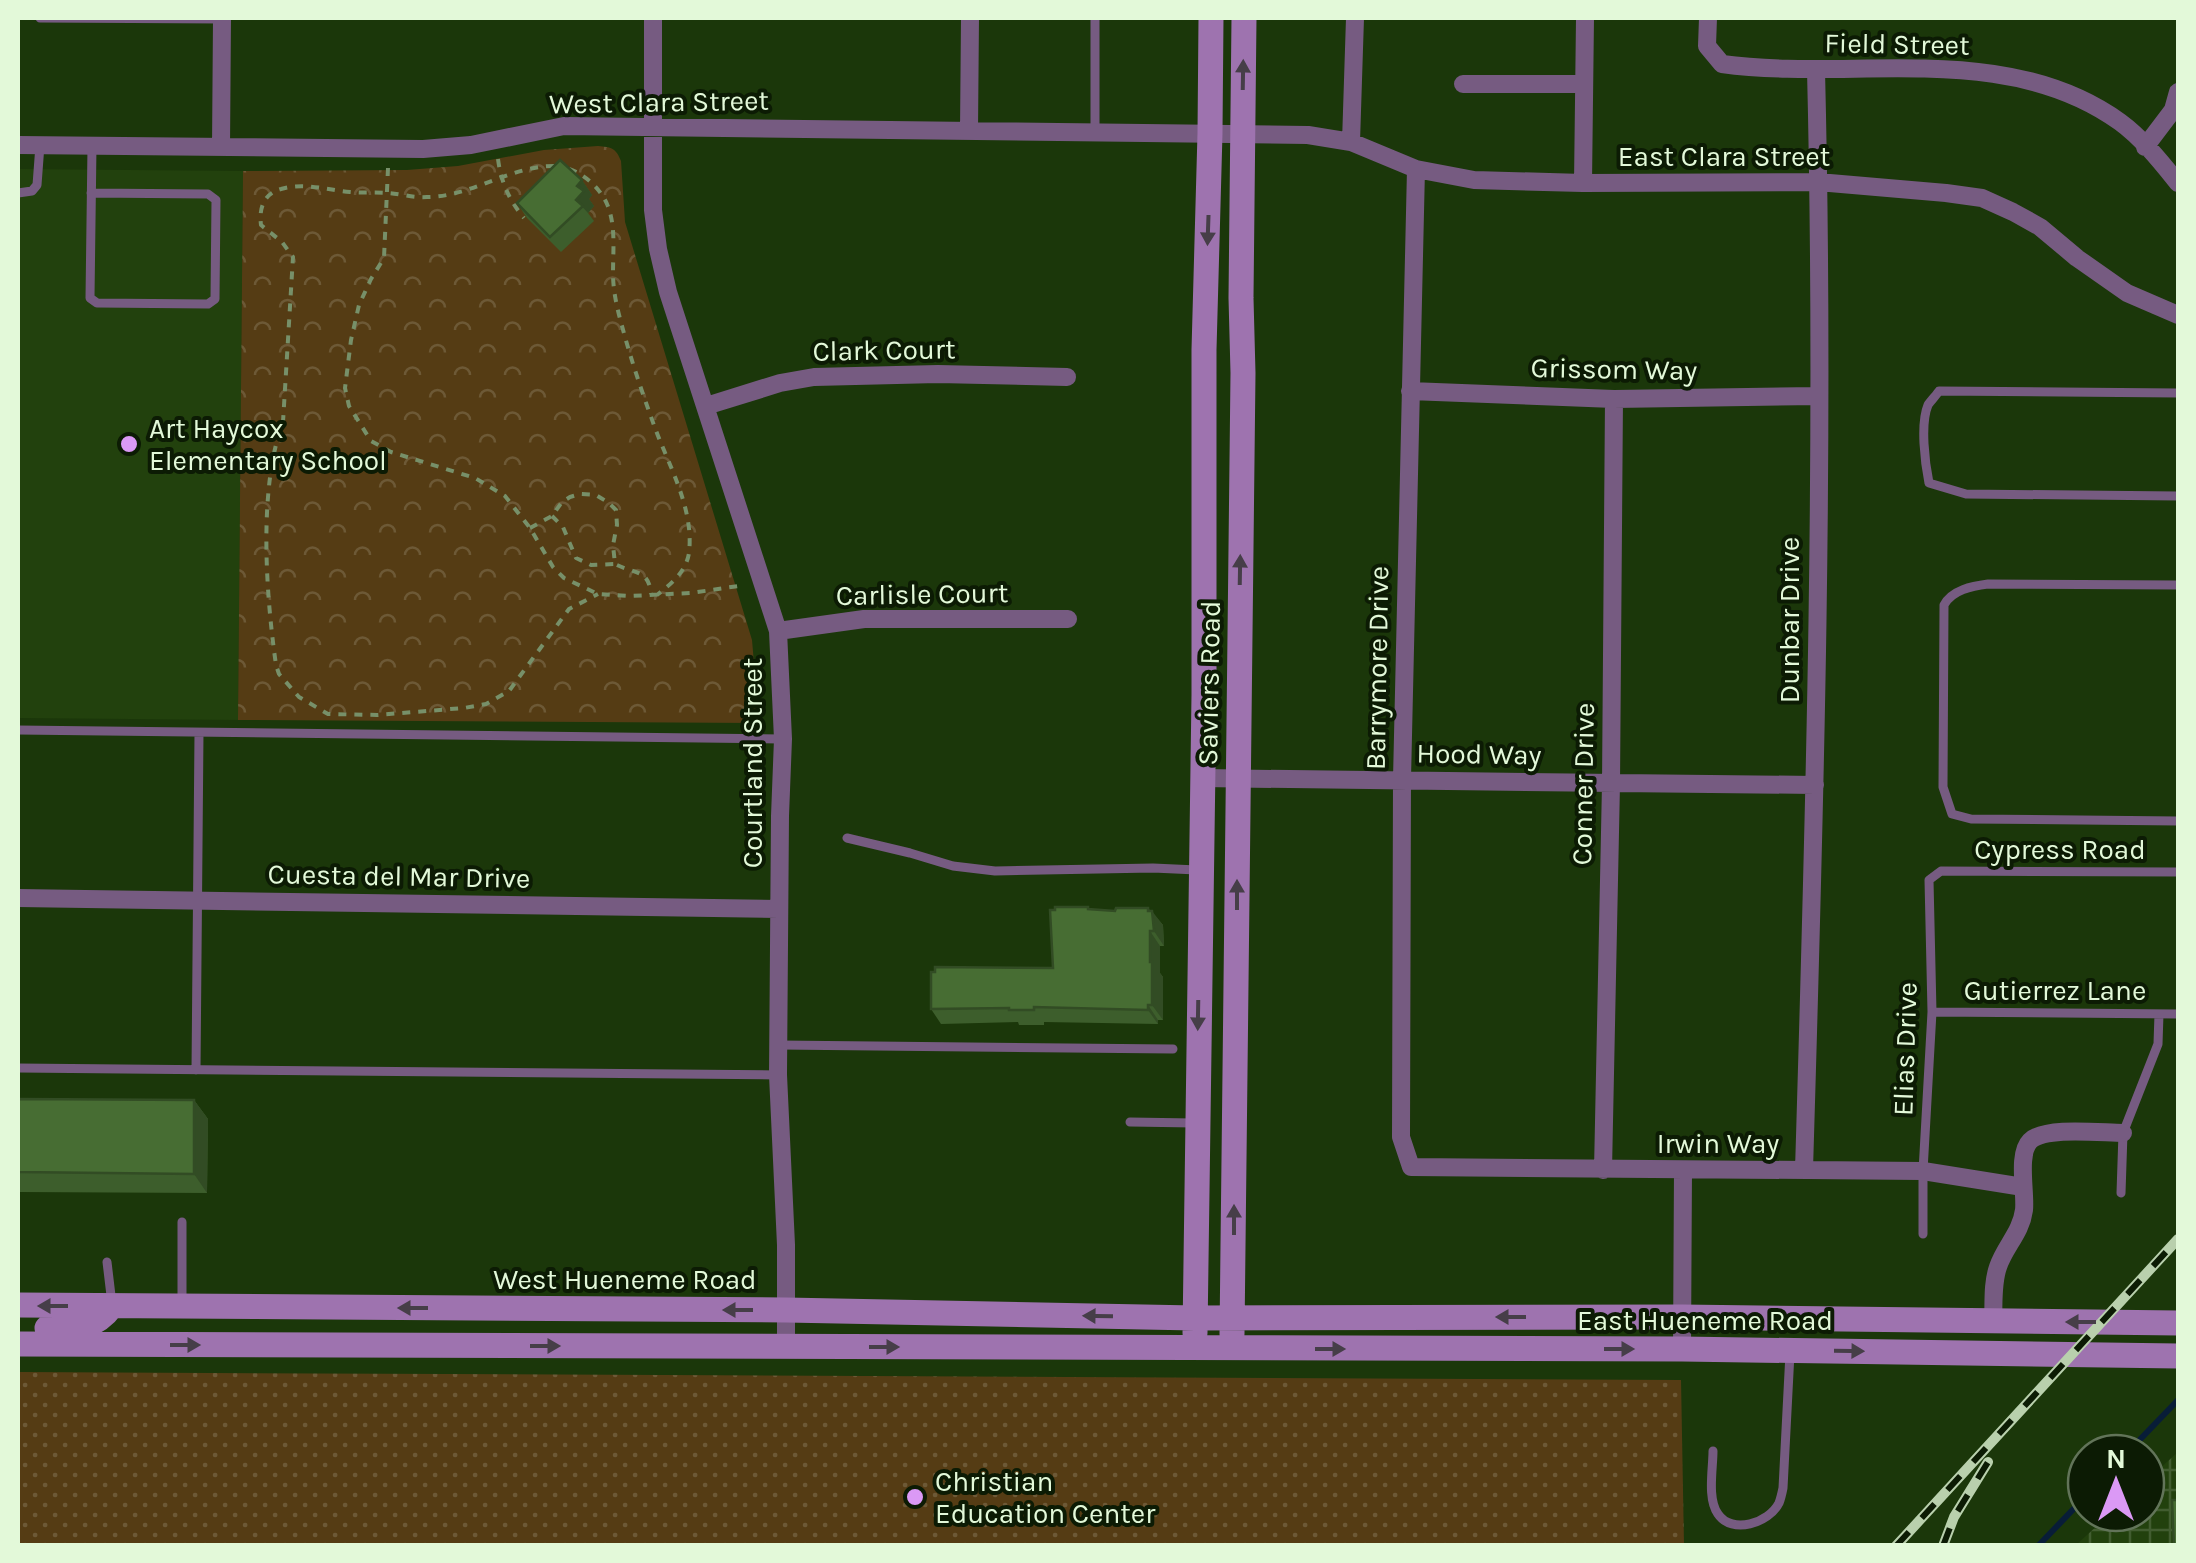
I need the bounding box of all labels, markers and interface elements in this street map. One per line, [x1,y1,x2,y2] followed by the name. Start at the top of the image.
[1824,26,1970,62] street label: Field Street
[1236,59,1252,91] one-way arrow
[549,84,769,120] street label: West Clara Street
[1618,140,1830,173] street label: East Clara Street
[1199,215,1215,247] one-way arrow
[812,332,956,368] street label: Clark Court
[1530,351,1698,387] street label: Grissom Way
[149,412,387,477] place label: Art Haycox Elementary School
[118,433,140,455] marker: Art Haycox Elementary School
[1773,537,1806,703] street label: Dunbar Drive
[1232,553,1248,585] one-way arrow
[1359,566,1395,770] street label: Barrymore Drive
[835,576,1009,612] street label: Carlisle Court
[1191,600,1227,766] street label: Saviers Road
[736,658,769,868] street label: Courtland Street
[1565,702,1601,866] street label: Conner Drive
[1416,736,1542,772] street label: Hood Way
[1974,833,2146,866] street label: Cypress Road
[267,857,531,895] street label: Cuesta del Mar Drive
[1229,878,1245,910] one-way arrow
[1964,974,2146,1007] street label: Gutierrez Lane
[1886,981,1924,1117] street label: Elias Drive
[1190,1000,1206,1032] one-way arrow
[1657,1127,1779,1160] street label: Irwin Way
[1226,1203,1242,1235] one-way arrow
[493,1263,757,1296] street label: West Hueneme Road
[36,1297,68,1313] one-way arrow
[396,1300,428,1316] one-way arrow
[721,1302,753,1318] one-way arrow
[1577,1304,1833,1337] street label: East Hueneme Road
[1081,1308,1113,1324] one-way arrow
[1495,1309,1527,1325] one-way arrow
[2065,1314,2097,1330] one-way arrow
[169,1337,201,1353] one-way arrow
[529,1338,561,1354] one-way arrow
[868,1339,900,1355] one-way arrow
[1314,1341,1346,1357] one-way arrow
[1604,1341,1636,1357] one-way arrow
[1834,1343,1866,1359] one-way arrow
[2066,1433,2166,1533] north arrow
[2106,1442,2126,1475] text: N
[935,1465,1156,1530] place label: Christian Education Center
[904,1486,926,1508] marker: Christian Education Center

